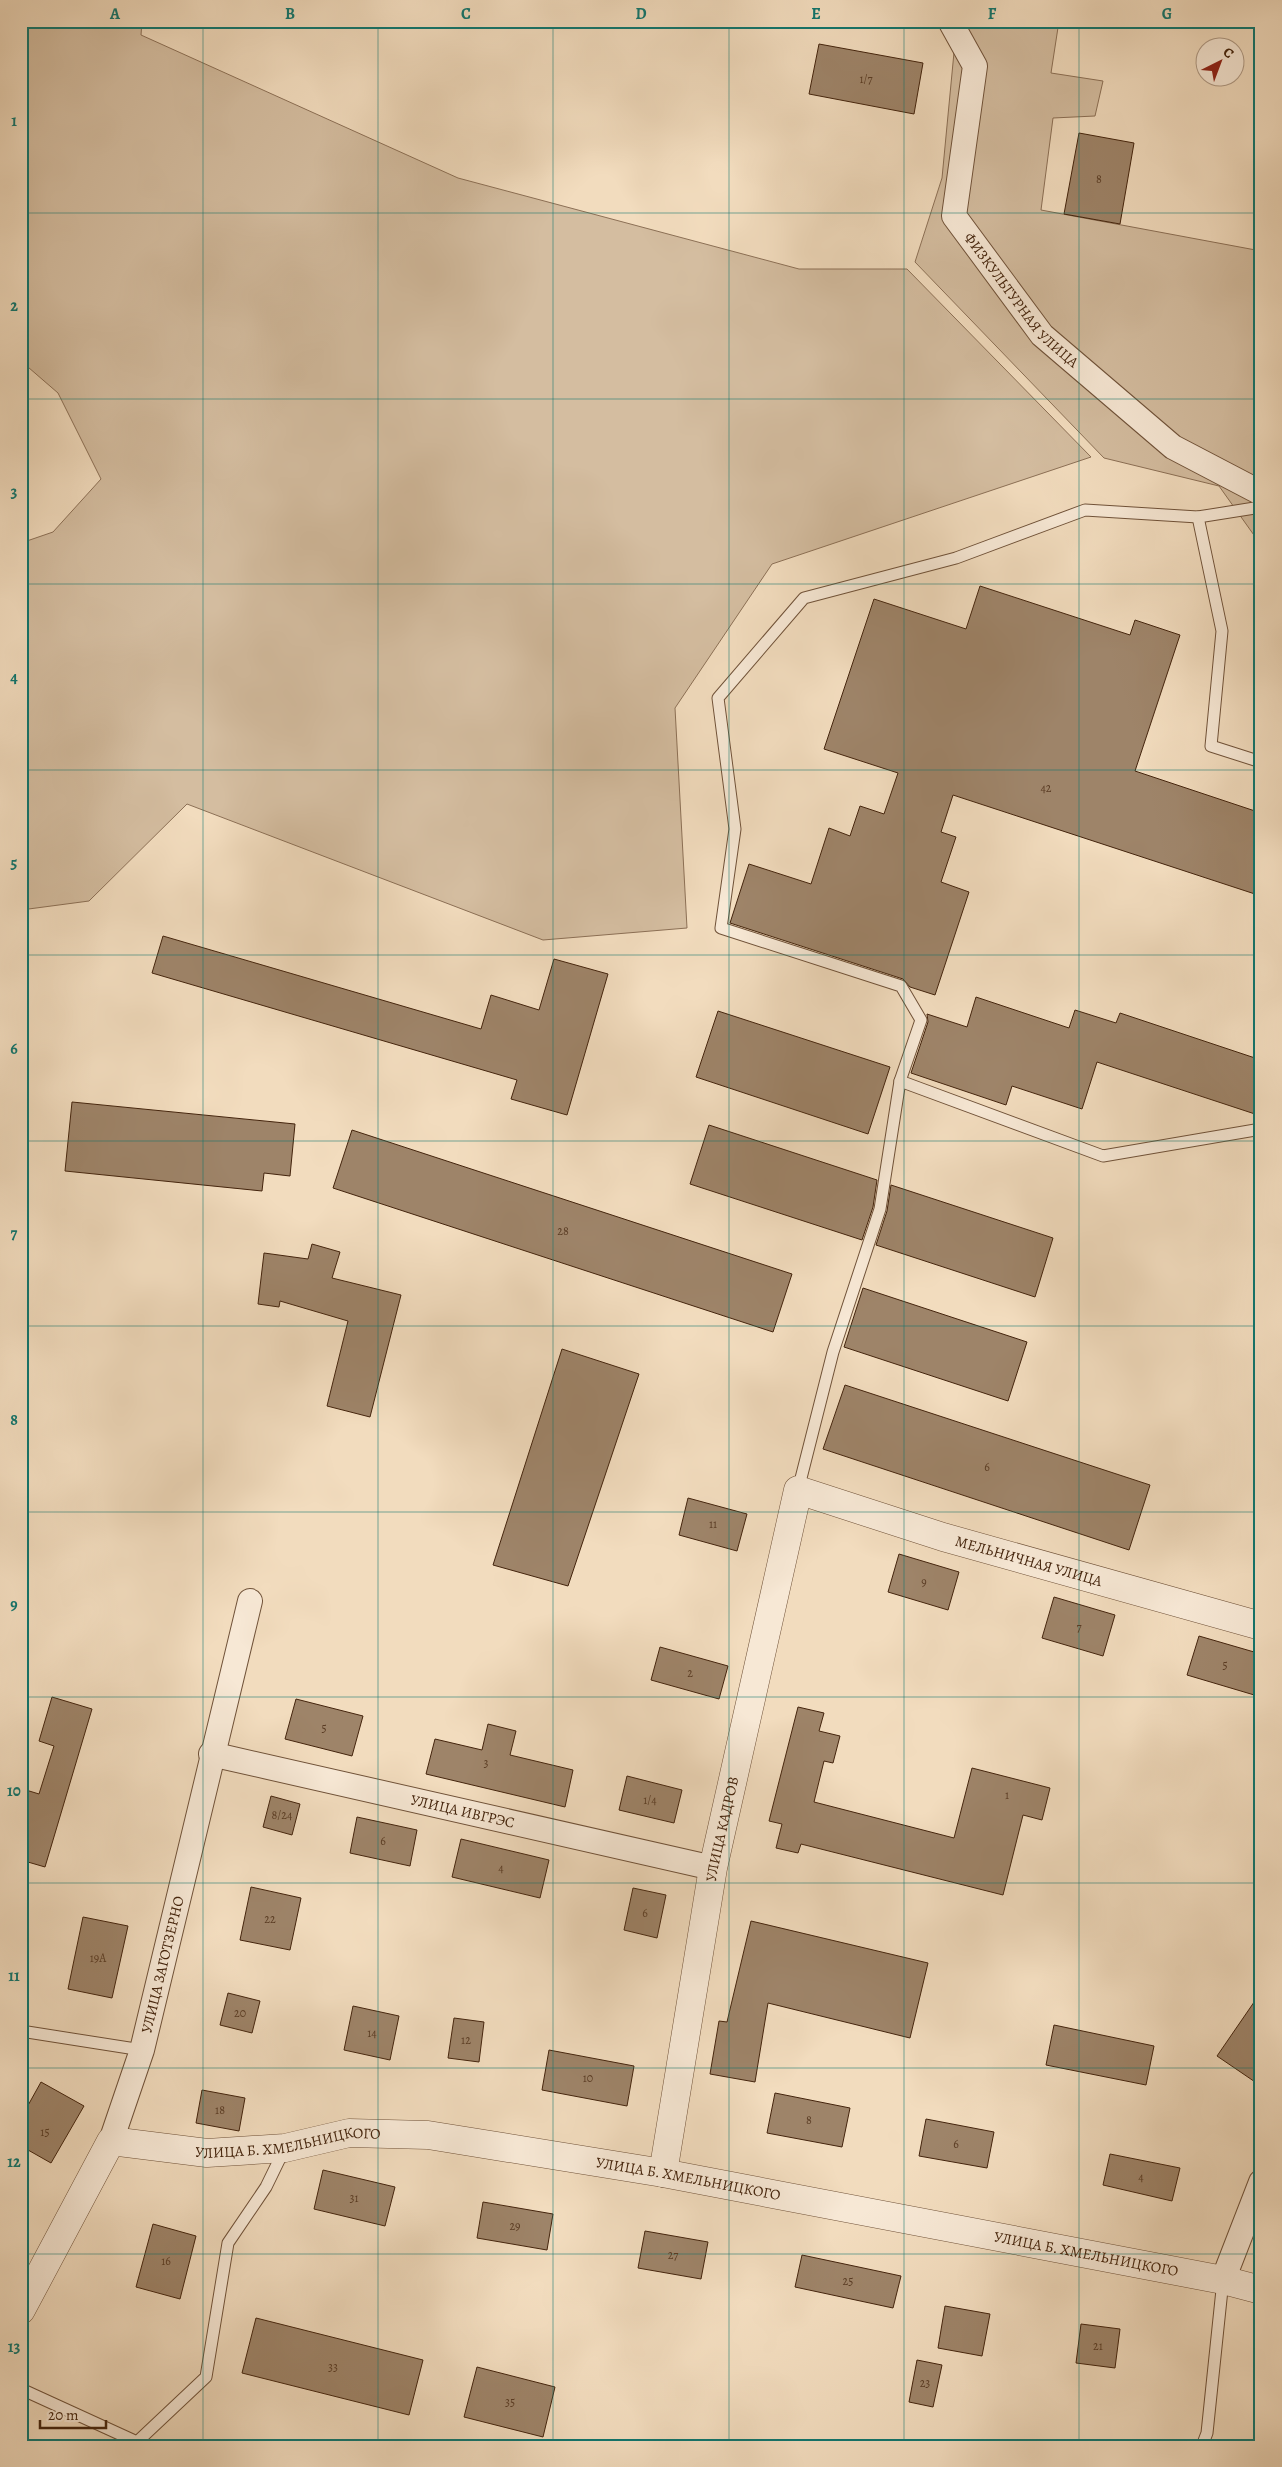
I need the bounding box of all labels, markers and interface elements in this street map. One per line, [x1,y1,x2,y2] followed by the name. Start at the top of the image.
[109,3,121,25] text: A
[285,3,295,25] text: B
[461,3,471,25] text: C
[635,3,647,25] text: D
[811,3,821,25] text: E
[988,3,997,25] text: F
[1162,3,1172,25] text: G
[1194,38,1244,88] north arrow
[1219,43,1238,63] text: С
[859,71,874,87] house number: 1/7
[11,110,17,132] text: 1
[1096,171,1102,187] house number: 8
[960,228,1083,372] street label: ФИЗКУЛЬТУРНАЯ УЛИЦА
[10,295,18,317] text: 2
[11,481,18,503] text: 3
[10,667,18,689] text: 4
[1040,780,1052,796] house number: 42
[11,852,18,874] text: 5
[10,1038,18,1060] text: 6
[11,1223,18,1245] text: 7
[557,1223,569,1239] house number: 28
[10,1409,18,1431] text: 8
[984,1459,990,1475] house number: 6
[709,1516,717,1532] house number: 11
[953,1531,1105,1591] street label: МЕЛЬНИЧНАЯ УЛИЦА
[921,1574,927,1590] house number: 9
[10,1594,18,1616] text: 9
[1076,1619,1082,1635] house number: 7
[1222,1657,1228,1673] house number: 5
[687,1665,693,1681] house number: 2
[321,1720,327,1736] house number: 5
[484,1755,489,1771] house number: 3
[701,1775,743,1883] street label: УЛИЦА КАДРОВ
[7,1780,21,1802] text: 10
[1005,1787,1009,1803] house number: 1
[409,1790,517,1833] street label: УЛИЦА ИВГРЭС
[643,1792,657,1808] house number: 1/4
[272,1807,293,1823] house number: 8/24
[380,1833,386,1849] house number: 6
[498,1860,504,1876] house number: 4
[136,1894,189,2035] street label: УЛИЦА ЗАГОТЗЕРНО
[642,1905,648,1921] house number: 6
[264,1911,276,1927] house number: 22
[90,1950,107,1966] house number: 19А
[8,1965,20,1987] text: 11
[234,2005,246,2021] house number: 20
[367,2025,377,2041] house number: 14
[461,2032,471,2048] house number: 12
[583,2070,593,2086] house number: 10
[215,2102,225,2118] house number: 18
[806,2112,812,2128] house number: 8
[194,2122,381,2163] street label: УЛИЦА Б. ХМЕЛЬНИЦКОГО
[40,2124,50,2140] house number: 15
[953,2136,959,2152] house number: 6
[7,2151,21,2173] text: 12
[594,2152,782,2205] street label: УЛИЦА Б. ХМЕЛЬНИЦКОГО
[1138,2169,1144,2185] house number: 4
[349,2190,359,2206] house number: 31
[509,2218,521,2234] house number: 29
[992,2226,1180,2281] street label: УЛИЦА Б. ХМЕЛЬНИЦКОГО
[668,2247,679,2263] house number: 27
[161,2253,171,2269] house number: 16
[843,2273,853,2289] house number: 25
[8,2336,20,2358] text: 13
[1093,2338,1103,2354] house number: 21
[328,2359,338,2375] house number: 33
[920,2375,930,2391] house number: 23
[505,2394,515,2410] house number: 35
[40,2397,106,2429] scale bar
[48,2405,79,2425] text: 20 m

